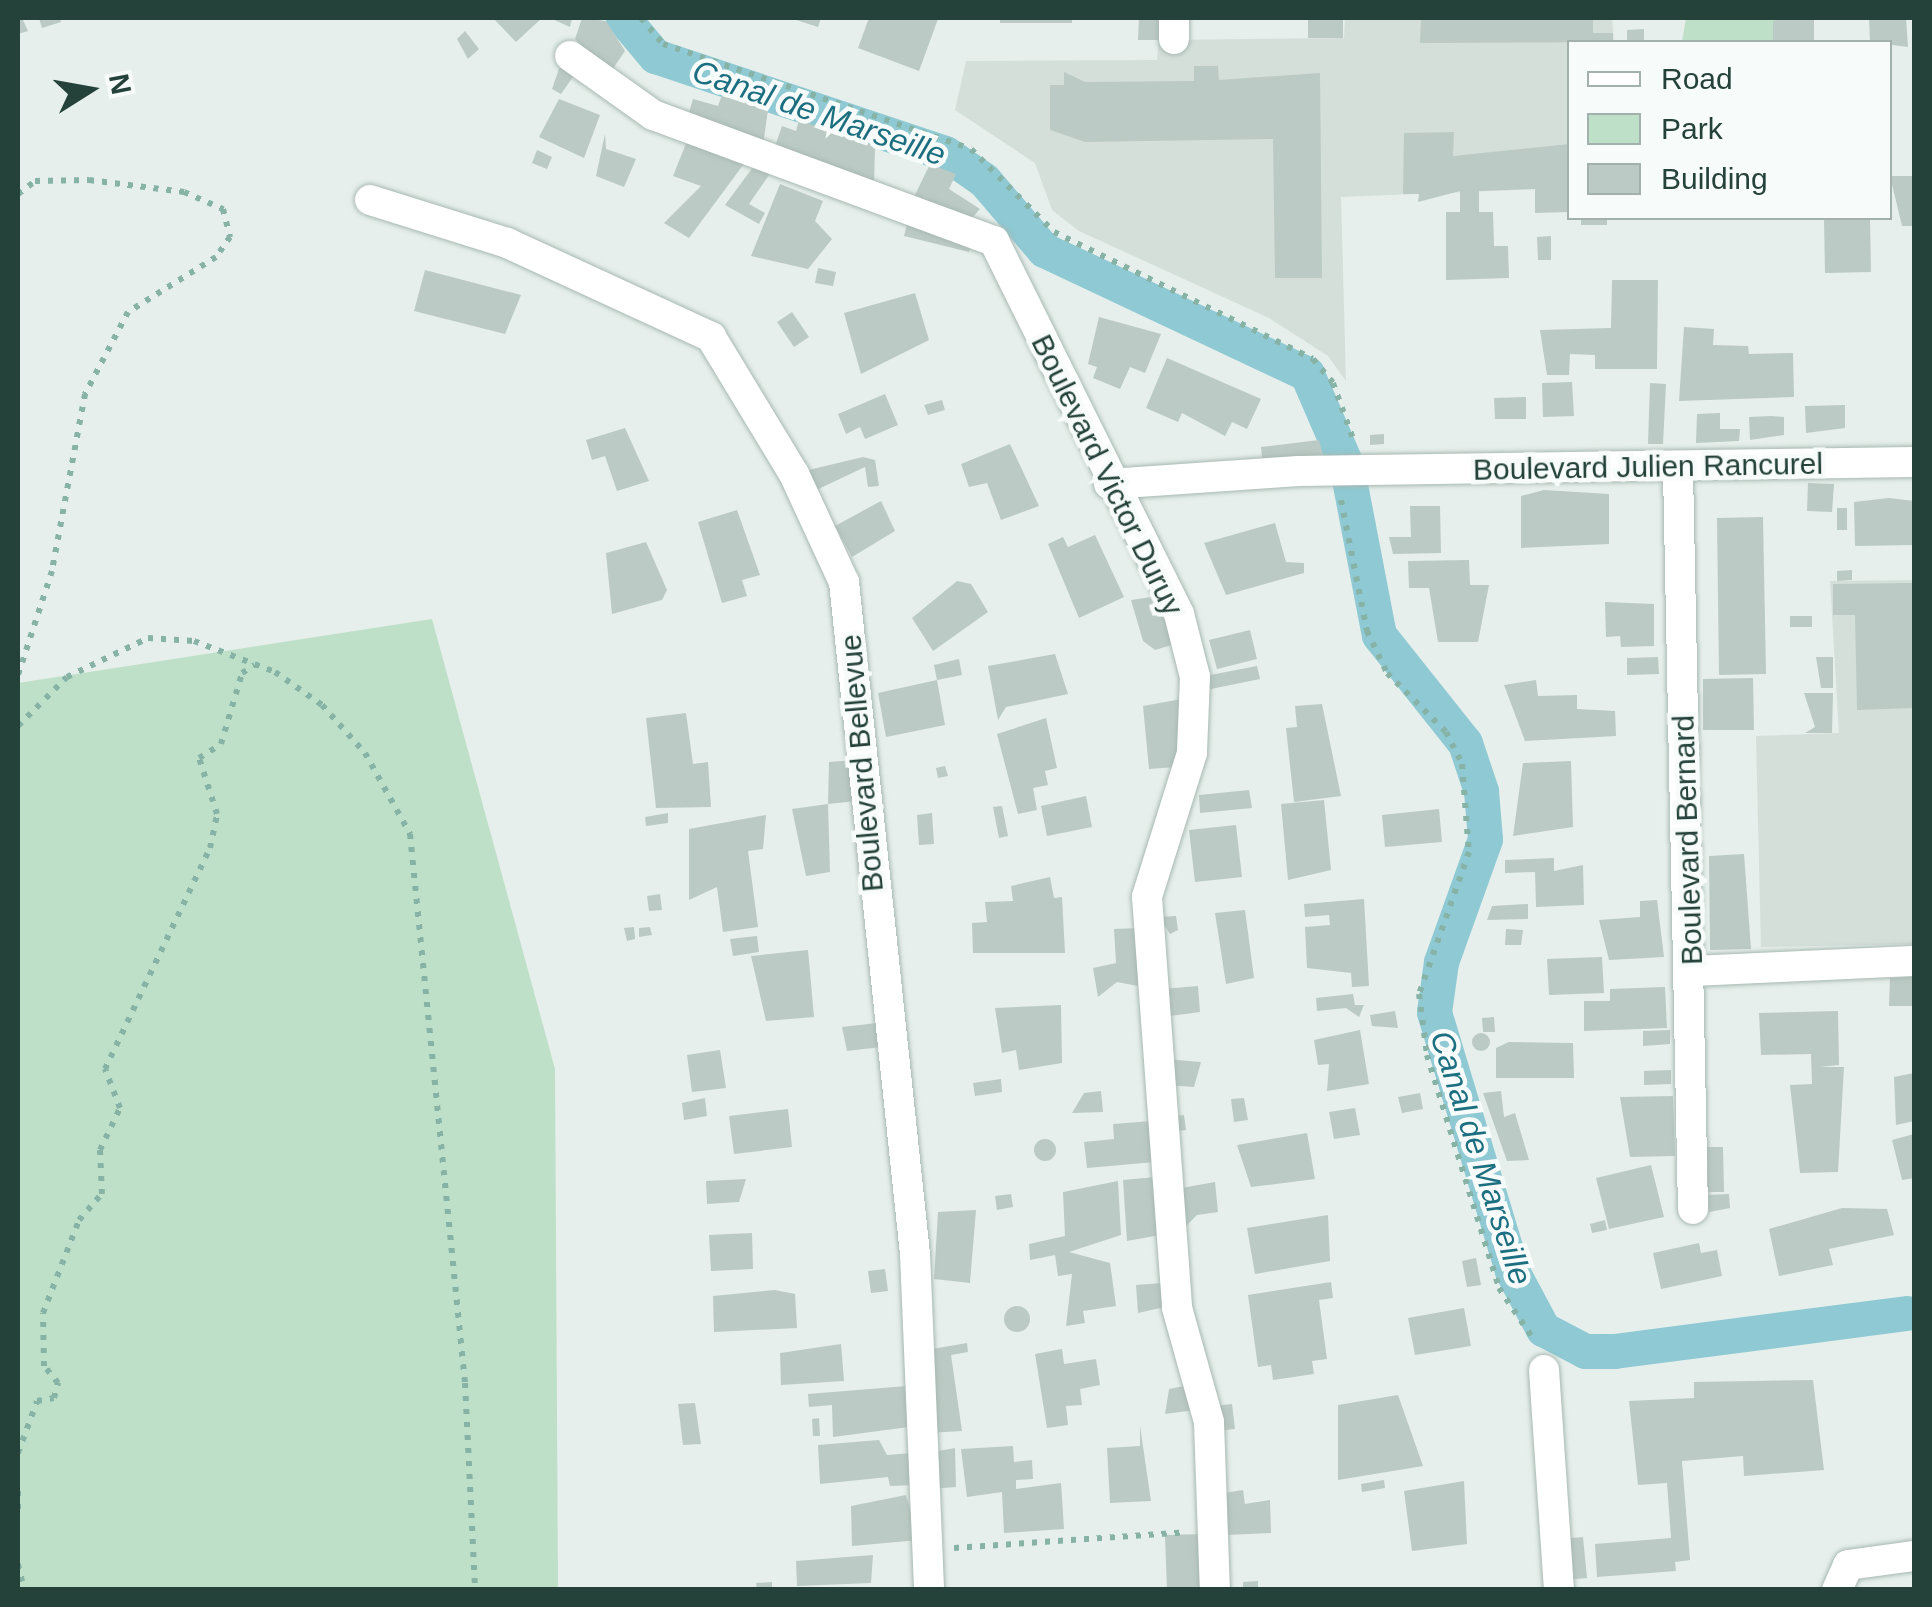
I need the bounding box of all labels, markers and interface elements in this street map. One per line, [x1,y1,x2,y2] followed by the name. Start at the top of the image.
[40,40,140,140] north arrow
[1567,40,1892,220] legend
[687,52,951,174] water label: Canal de Marseille
[1661,62,1733,95] text: Road
[103,71,137,97] text: N
[1661,112,1723,145] text: Park
[1661,162,1768,195] text: Building
[1023,329,1191,621] street label: Boulevard Victor Duruy
[1473,446,1823,488] street label: Boulevard Julien Rancurel
[833,633,891,893] street label: Boulevard Bellevue
[1666,714,1710,966] street label: Boulevard Bernard
[1422,1026,1540,1290] water label: Canal de Marseille

